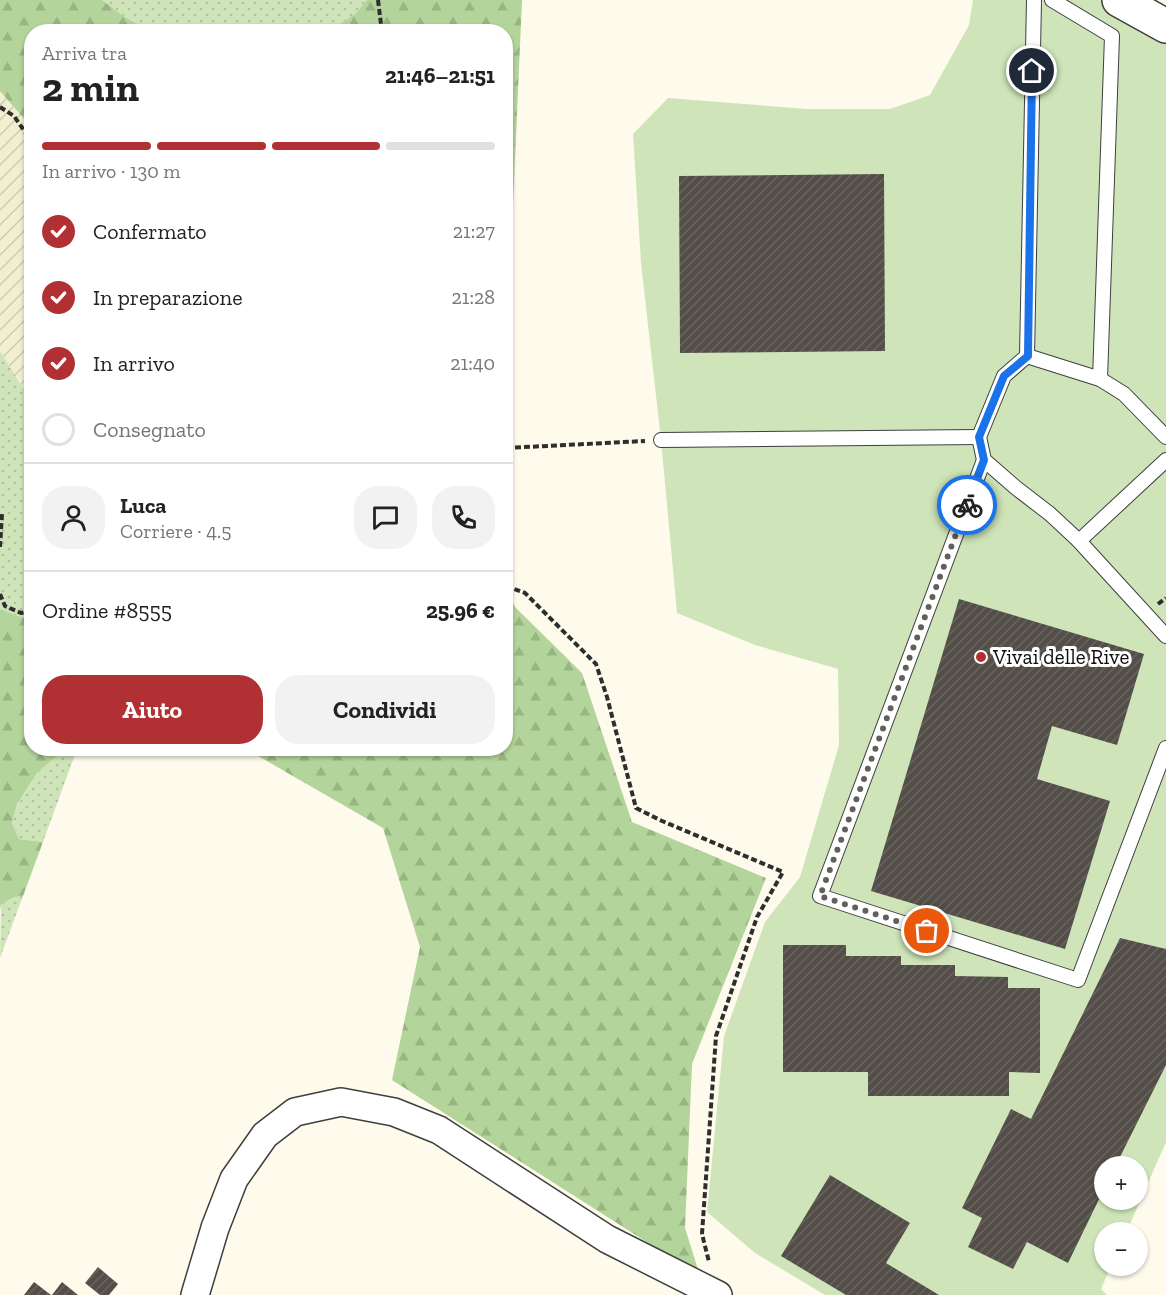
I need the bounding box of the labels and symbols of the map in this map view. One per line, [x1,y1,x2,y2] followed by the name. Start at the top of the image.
[1006,45,1057,96] pin
[937,475,997,535] courier
[992,644,1129,669] place label: Vivai delle Rive
[974,650,988,664] marker: Vivai delle Rive
[901,905,952,956] pin

